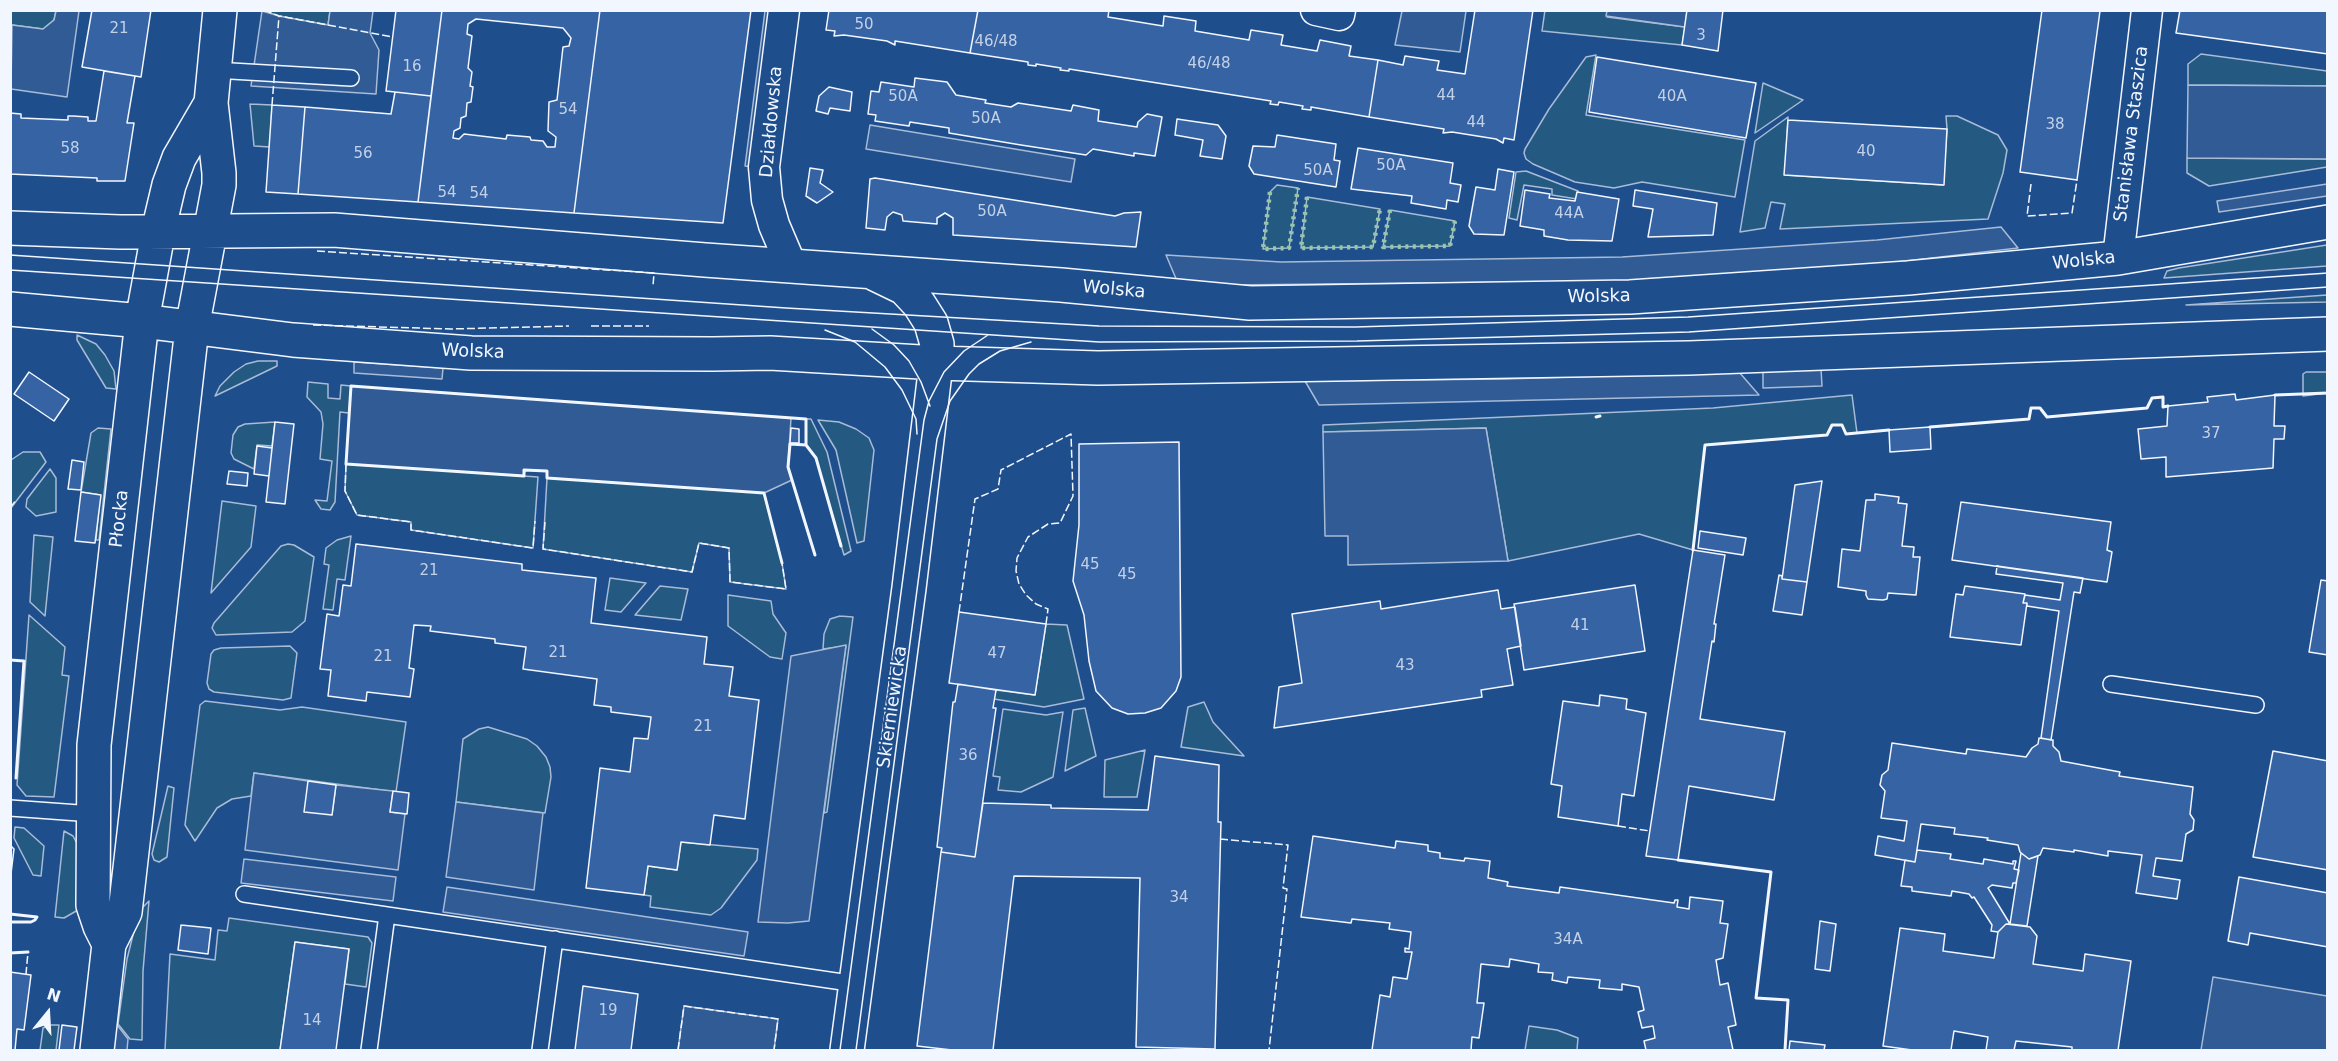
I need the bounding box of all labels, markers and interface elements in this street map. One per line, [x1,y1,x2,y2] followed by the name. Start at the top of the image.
[854,16,874,34] house number: 50
[109,20,129,38] house number: 21
[1696,27,1706,45] house number: 3
[974,33,1018,51] house number: 46/48
[2110,45,2154,223] street label: Stanisława Staszica
[1187,55,1231,73] house number: 46/48
[402,58,422,76] house number: 16
[756,65,788,179] street label: Działdowska
[1436,87,1456,105] house number: 44
[888,88,918,106] house number: 50A
[1657,88,1687,106] house number: 40A
[558,101,578,119] house number: 54
[971,110,1001,128] house number: 50A
[1466,114,1486,132] house number: 44
[2045,116,2065,134] house number: 38
[60,140,80,158] house number: 58
[1856,143,1876,161] house number: 40
[353,145,373,163] house number: 56
[1376,157,1406,175] house number: 50A
[1303,162,1333,180] house number: 50A
[437,184,457,202] house number: 54
[469,185,489,203] house number: 54
[977,203,1007,221] house number: 50A
[1554,205,1584,223] house number: 44A
[2051,247,2117,275] street label: Wolska
[1082,276,1146,304] street label: Wolska
[1567,286,1631,308] street label: Wolska
[441,340,505,364] street label: Wolska
[2201,425,2221,443] house number: 37
[106,489,134,549] street label: Płocka
[1080,556,1100,574] house number: 45
[419,562,439,580] house number: 21
[1117,566,1137,584] house number: 45
[1570,617,1590,635] house number: 41
[548,644,568,662] house number: 21
[874,644,912,770] street label: Skierniewicka
[987,645,1007,663] house number: 47
[373,648,393,666] house number: 21
[1395,657,1415,675] house number: 43
[693,718,713,736] house number: 21
[958,747,978,765] house number: 36
[1169,889,1189,907] house number: 34
[1553,931,1583,949] house number: 34A
[18,983,78,1043] north arrow
[44,984,63,1007] text: N
[598,1002,618,1020] house number: 19
[302,1012,322,1030] house number: 14

